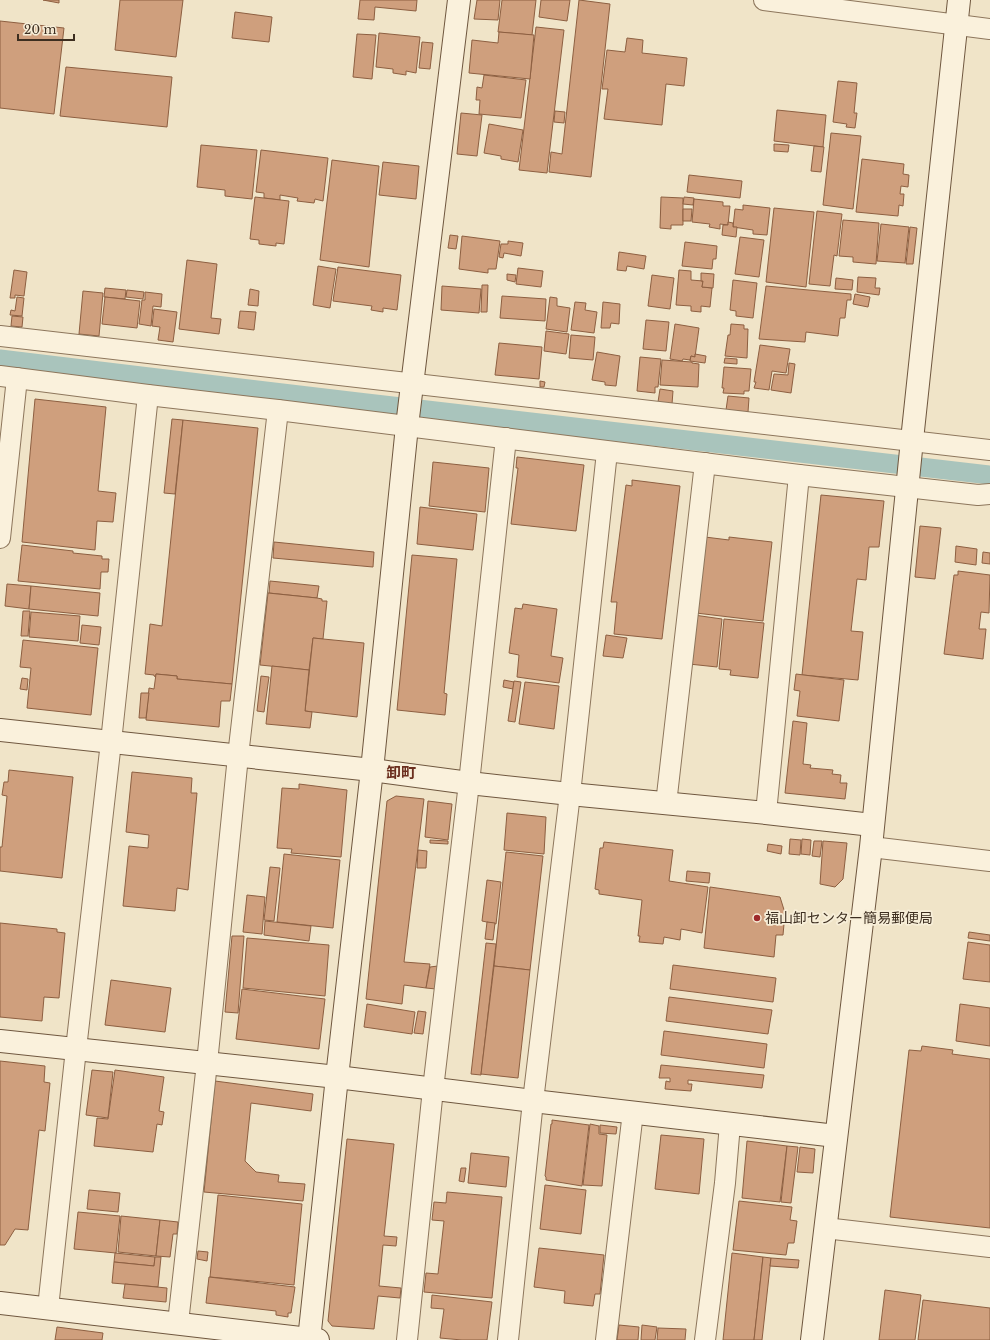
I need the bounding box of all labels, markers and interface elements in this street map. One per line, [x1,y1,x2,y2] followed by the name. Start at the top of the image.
[18,16,74,42] scale bar
[24,22,56,37] text: 20 m
[386,763,416,782] district label: 卸町
[765,909,933,927] place label: 福山卸センター簡易郵便局
[752,913,762,923] marker: 福山卸センター簡易郵便局

